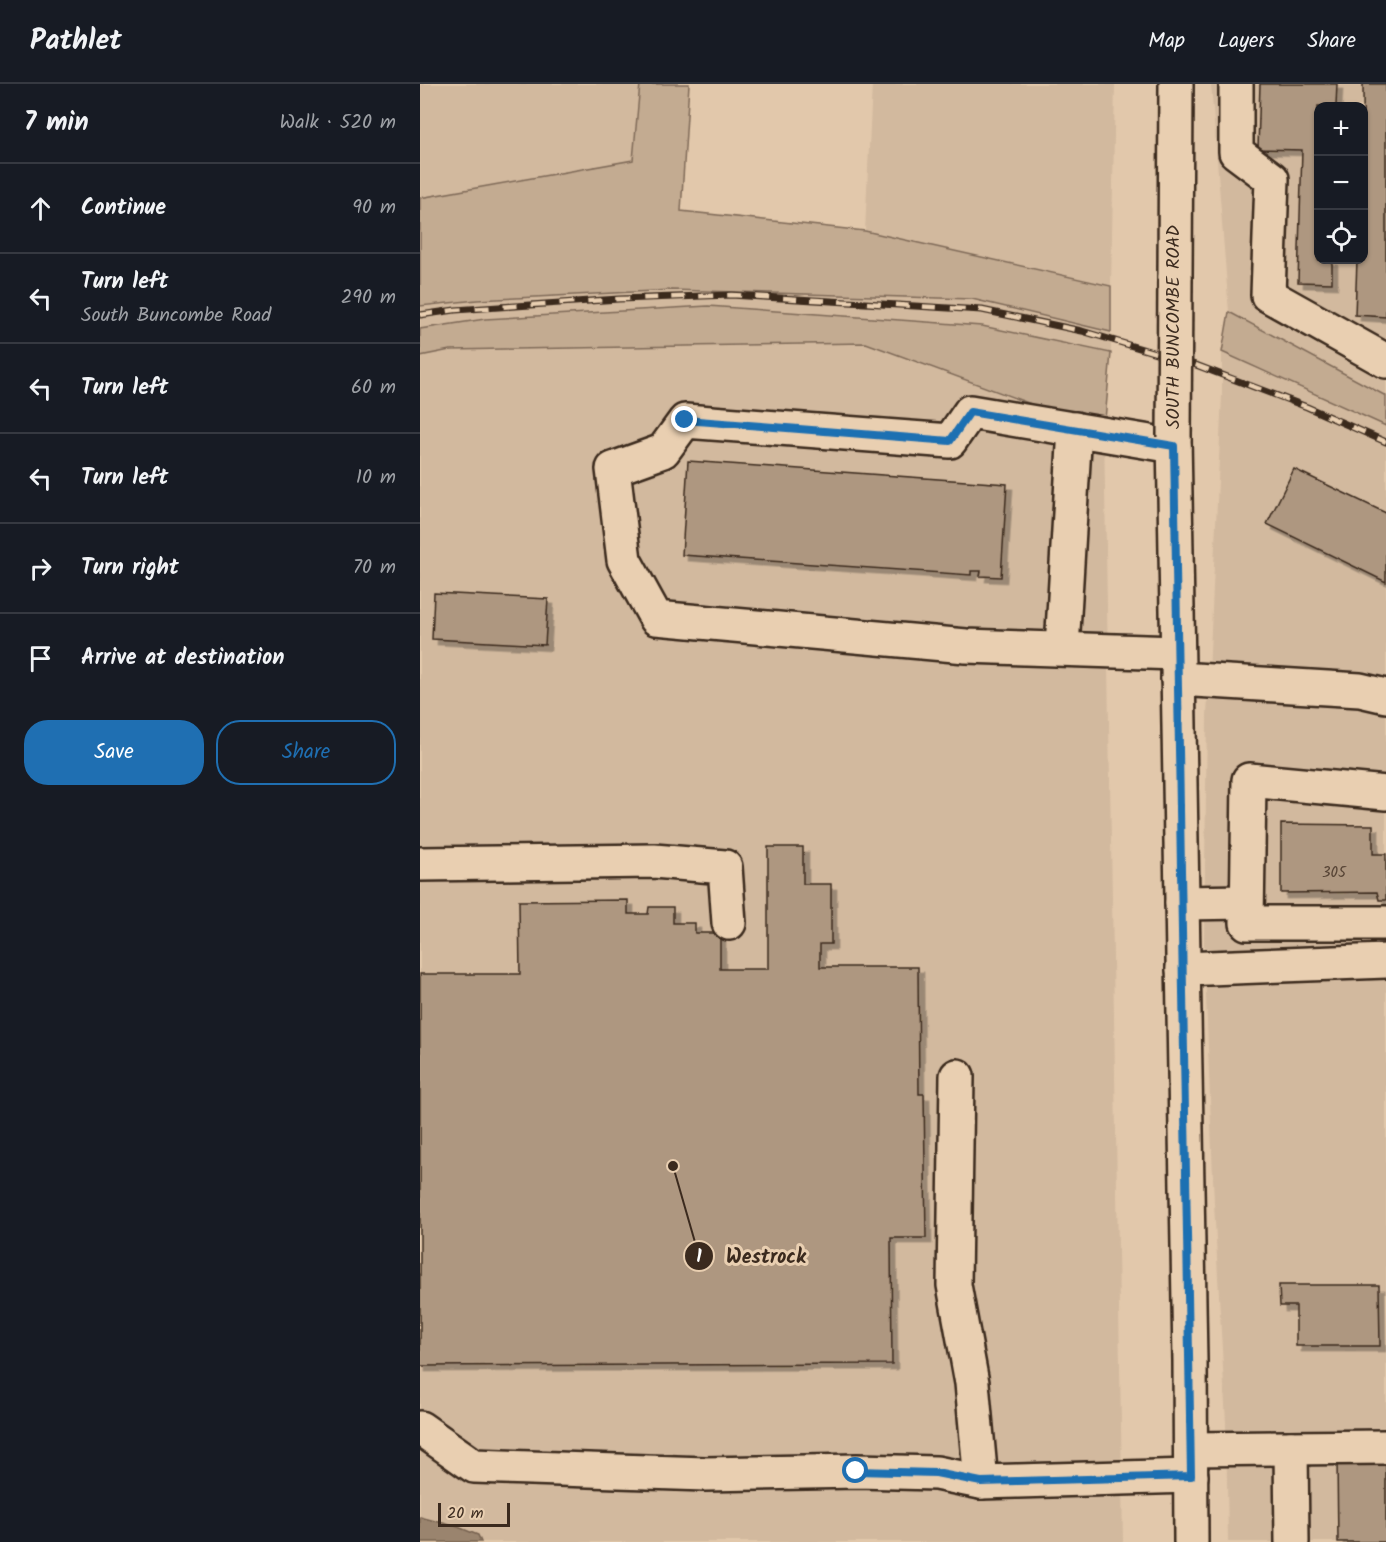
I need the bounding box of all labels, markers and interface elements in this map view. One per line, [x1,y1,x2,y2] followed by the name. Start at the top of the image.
[30,19,122,64] text: Pathlet
[1148,25,1185,58] text: Map
[1218,25,1274,58] text: Layers
[1307,25,1356,58] text: Share
[24,102,89,144] text: 7 min
[1314,102,1368,264] map controls
[1314,102,1368,156] button: +
[280,107,396,139] text: Walk · 520 m
[1314,156,1368,210] button: −
[81,191,166,226] text: Continue
[24,192,57,225] icon: ahead
[352,192,396,224] text: 90 m
[1314,210,1368,264] button: locate
[1160,225,1189,429] street label: SOUTH BUNCOMBE ROAD
[81,265,168,300] text: Turn left
[24,282,57,315] icon: left
[341,282,396,314] text: 290 m
[81,300,271,332] text: South Buncombe Road
[81,371,168,406] text: Turn left
[24,372,57,405] icon: left
[351,372,396,404] text: 60 m
[671,406,697,432] route end
[81,461,168,496] text: Turn left
[24,462,57,495] icon: left
[356,462,396,494] text: 10 m
[81,551,179,586] text: Turn right
[24,552,57,585] icon: right
[353,552,396,584] text: 70 m
[81,641,284,676] text: Arrive at destination
[24,642,57,675] icon: arrive
[24,720,204,785] button: Save
[216,720,396,785] button: Share
[1322,861,1347,885] house number: 305
[684,1237,818,1275] callout: Westrock
[726,1242,807,1274] text: Westrock
[696,1243,702,1272] text: 1
[842,1457,868,1483] route start
[438,1500,510,1528] scale bar
[447,1501,483,1526] text: 20 m

